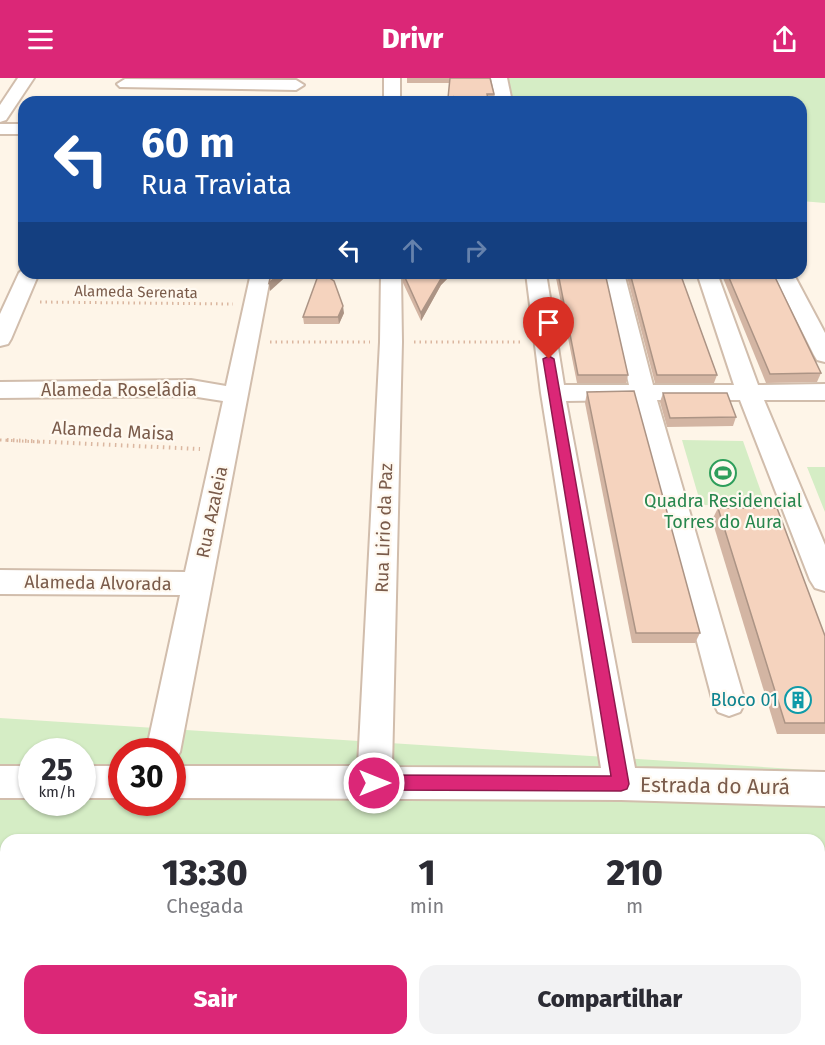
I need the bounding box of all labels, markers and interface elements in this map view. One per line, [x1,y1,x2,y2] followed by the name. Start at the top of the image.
[24,23,57,56] icon: menu
[382,23,443,55] text: Drivr
[768,23,801,56] icon: share
[141,118,235,168] text: 60 m
[42,120,120,198] icon: left
[141,169,292,201] text: Rua Traviata
[333,234,366,267] icon: left
[396,234,429,267] icon: ahead
[459,234,492,267] icon: right
[74,282,198,302] street label: Alameda Serenata
[523,297,574,359] pin
[532,306,565,339] icon: arrive
[41,379,197,401] street label: Alameda Roselâdia
[51,417,175,445] street label: Alameda Maisa
[708,458,738,488] sports icon: Quadra Residencial Torres do Aura
[371,463,397,593] street label: Rua Lirio da Paz
[192,464,232,560] street label: Rua Azaleia
[644,490,802,533] place label: Quadra Residencial Torres do Aura
[24,571,172,595] street label: Alameda Alvorada
[783,685,813,715] building icon: Bloco 01
[710,689,778,711] place label: Bloco 01
[108,738,186,816] speed limit sign: 30
[342,751,406,815] position arrow
[41,752,73,788] text: 25
[640,772,790,800] street label: Estrada do Aurá
[38,783,76,801] text: km/h
[162,851,248,895] text: 13:30
[419,851,436,895] text: 1
[606,851,663,895] text: 210
[166,894,244,918] text: Chegada
[410,894,444,918] text: min
[626,894,643,918] text: m
[24,965,407,1034] button: Sair
[419,965,801,1034] button: Compartilhar

